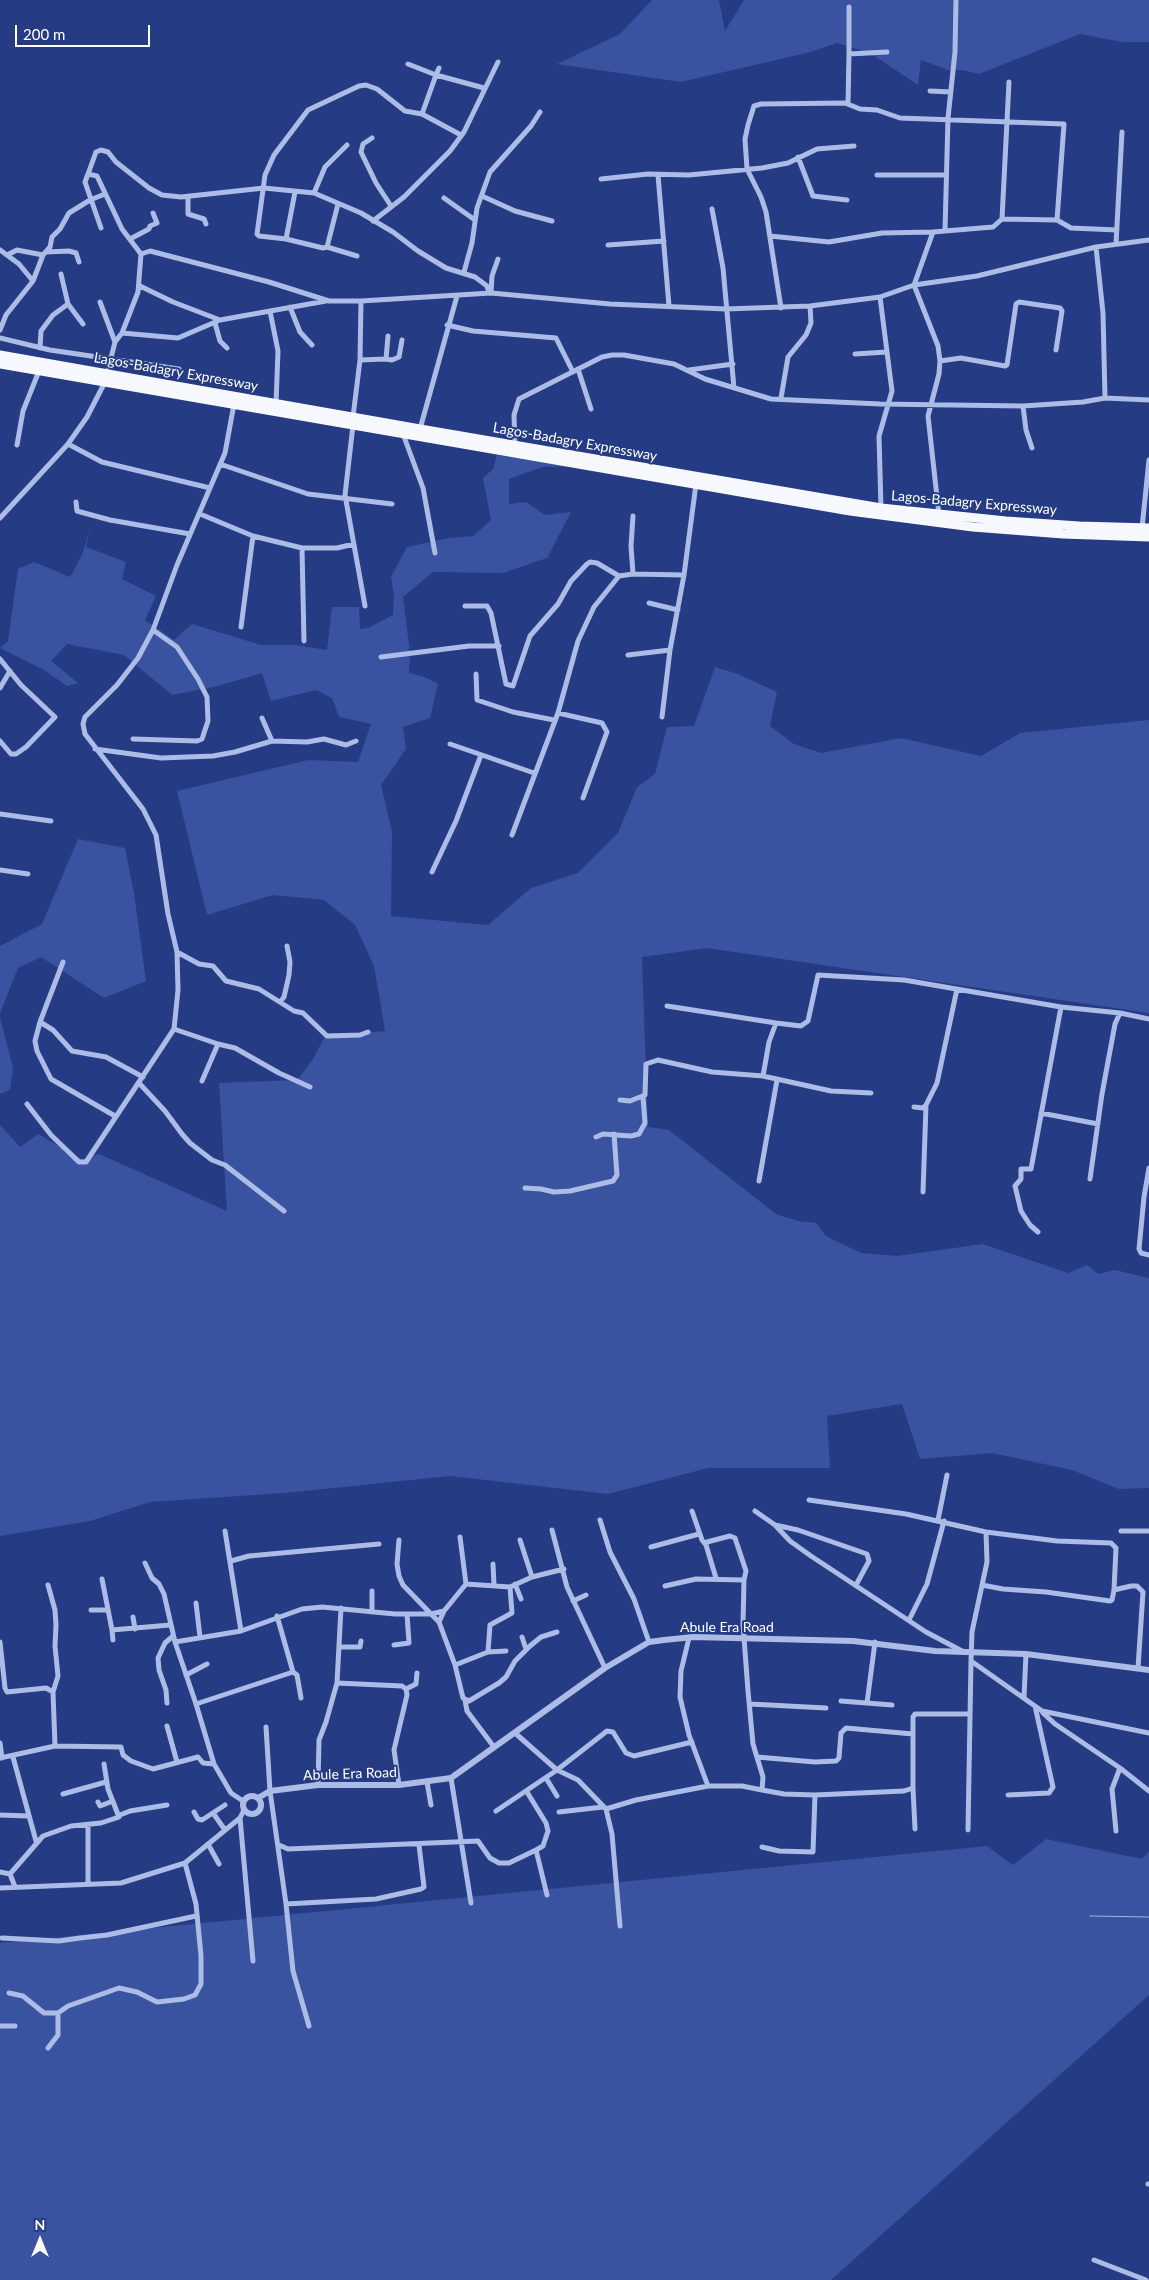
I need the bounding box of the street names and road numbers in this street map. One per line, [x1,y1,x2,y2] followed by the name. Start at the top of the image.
[93,349,259,395] street label: Lagos-Badagry Expressway
[492,419,658,465] street label: Lagos-Badagry Expressway
[890,487,1058,519] street label: Lagos-Badagry Expressway
[680,1619,774,1635] street label: Abule Era Road
[303,1764,397,1784] street label: Abule Era Road

